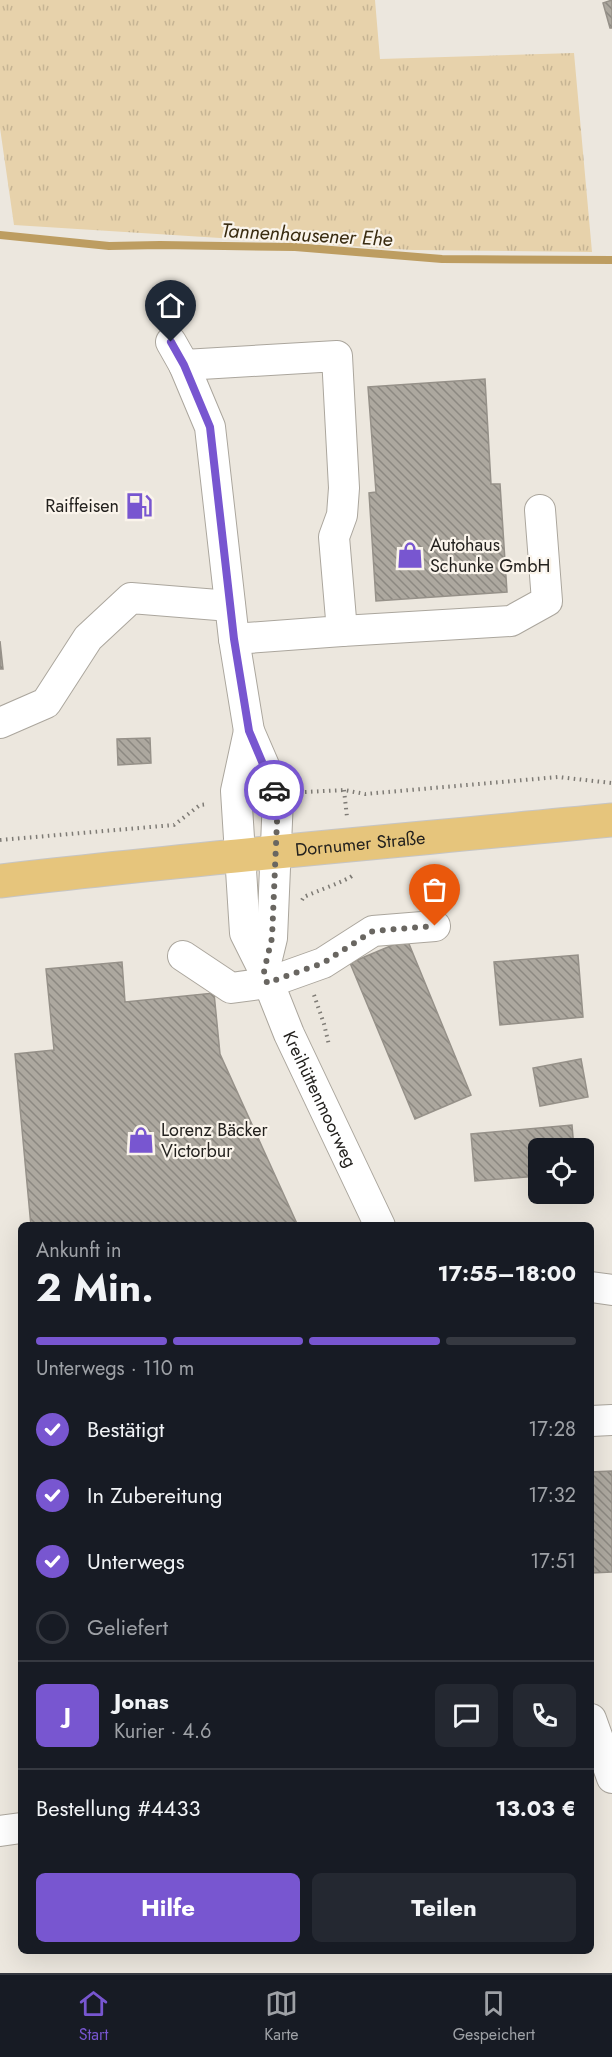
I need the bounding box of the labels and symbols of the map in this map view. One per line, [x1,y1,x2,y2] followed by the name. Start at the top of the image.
[221,216,393,254] water label: Tannenhausener Ehe
[145,280,196,342] pin
[124,491,154,521] fuel station icon: Raiffeisen
[45,493,119,519] place label: Raiffeisen
[430,532,550,579] place label: Autohaus Schunke GmbH
[395,540,425,570] shop icon: Autohaus Schunke GmbH
[244,760,304,820] courier
[294,825,426,863] street label: Dornumer Straße
[409,864,460,926] pin
[276,1027,363,1172] street label: Kreihüttenmoorweg
[161,1117,269,1164] place label: Lorenz Bäcker Victorbur
[126,1125,156,1155] shop icon: Lorenz Bäcker Victorbur

